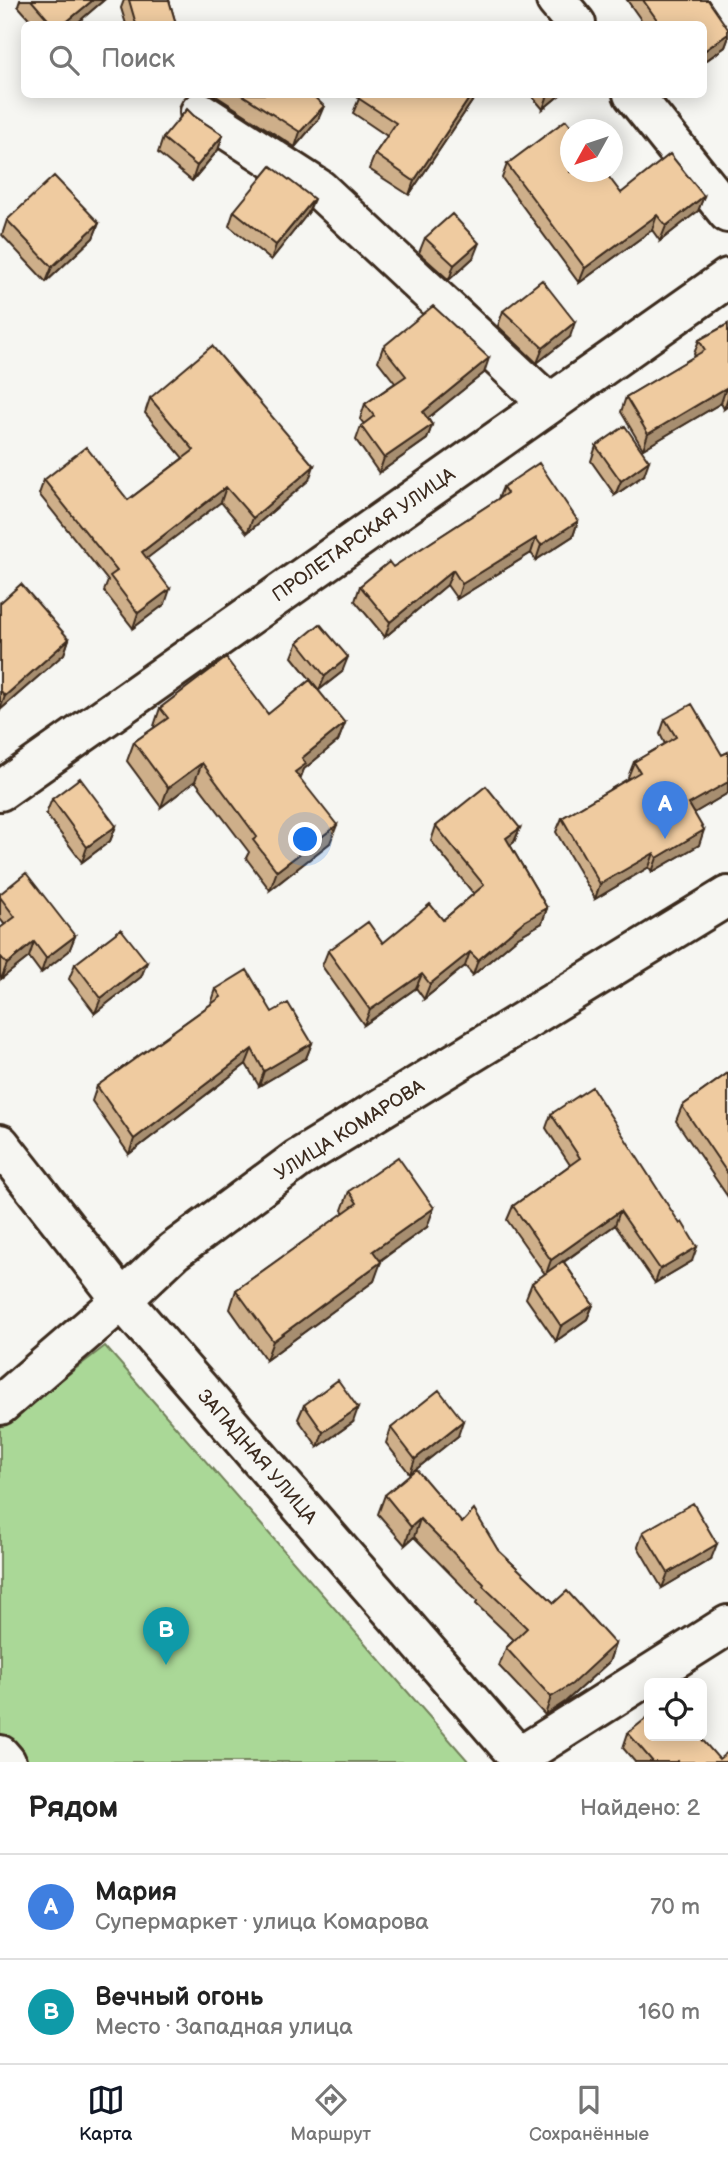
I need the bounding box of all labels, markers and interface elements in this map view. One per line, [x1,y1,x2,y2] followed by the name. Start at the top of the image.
[21,21,707,98] search box
[45,41,83,79] icon: search
[101,44,175,75] text: Поиск
[560,119,623,182] north arrow
[268,463,460,607] street label: ПРОЛЕТАРСКАЯ УЛИЦА
[642,781,688,839] pin: A
[288,822,322,856] your location
[271,1075,429,1186] street label: УЛИЦА КОМАРОВА
[192,1385,322,1529] street label: ЗАПАДНАЯ УЛИЦА
[143,1607,189,1665] pin: B
[644,1678,707,1741] map controls
[644,1678,707,1741] button: locate
[28,1790,118,1826] text: Рядом
[580,1794,700,1822] text: Найдено: 2
[95,1877,177,1908] text: Мария
[44,1893,58,1921] text: A
[650,1893,700,1921] text: 70 m
[95,1908,429,1936] text: Супермаркет · улица Комарова
[95,1982,263,2013] text: Вечный огонь
[43,1998,59,2026] text: B
[638,1998,700,2026] text: 160 m
[95,2013,353,2041] text: Место · Западная улица
[79,2081,132,2146] tab: Карта
[290,2081,371,2146] tab: Маршрут
[529,2081,649,2146] tab: Сохранённые

